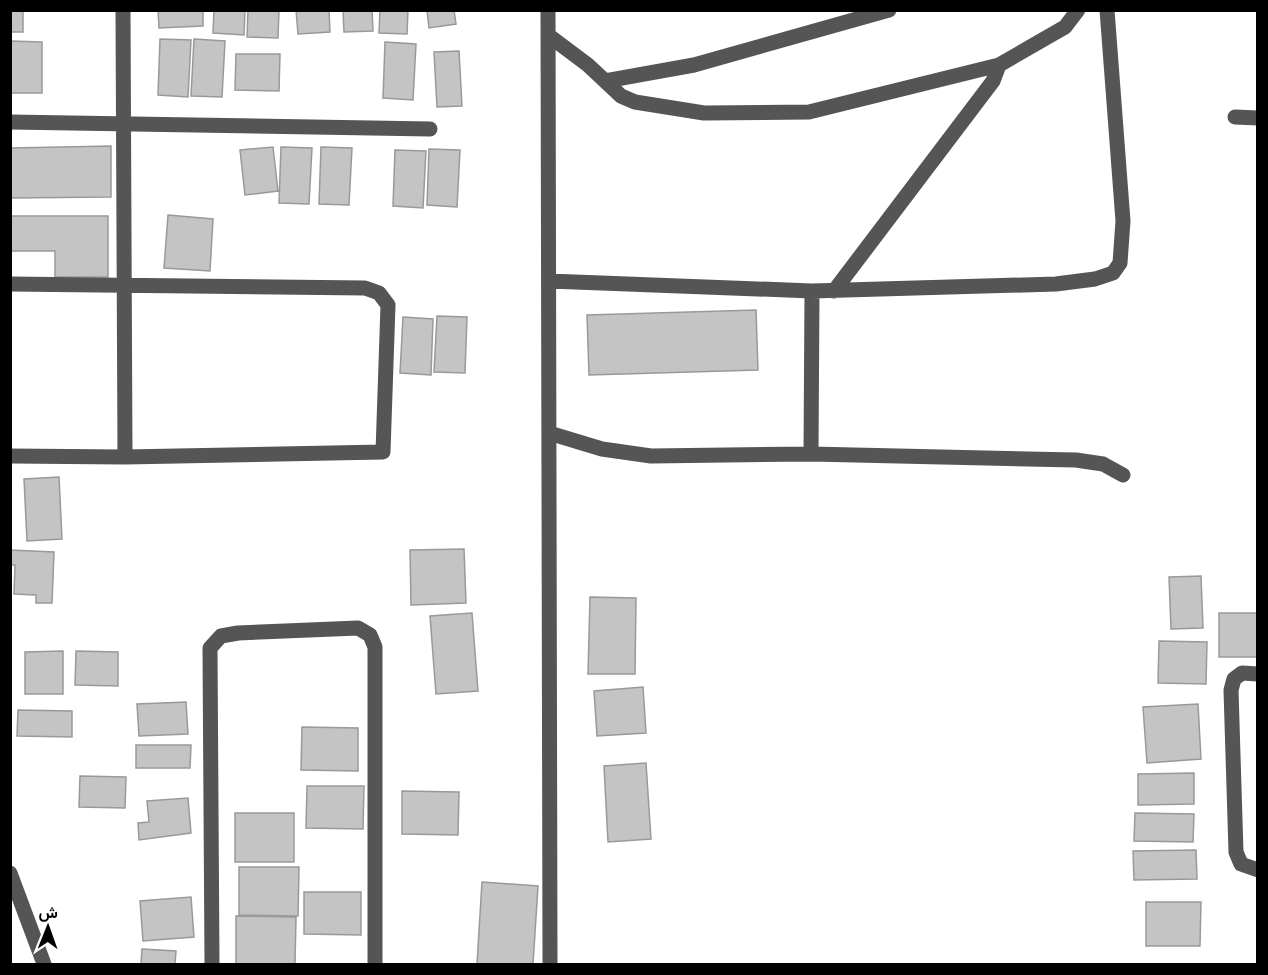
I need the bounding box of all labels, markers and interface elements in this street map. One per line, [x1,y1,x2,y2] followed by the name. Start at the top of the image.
[18,897,78,957] north arrow
[38,902,58,923] text: ش

